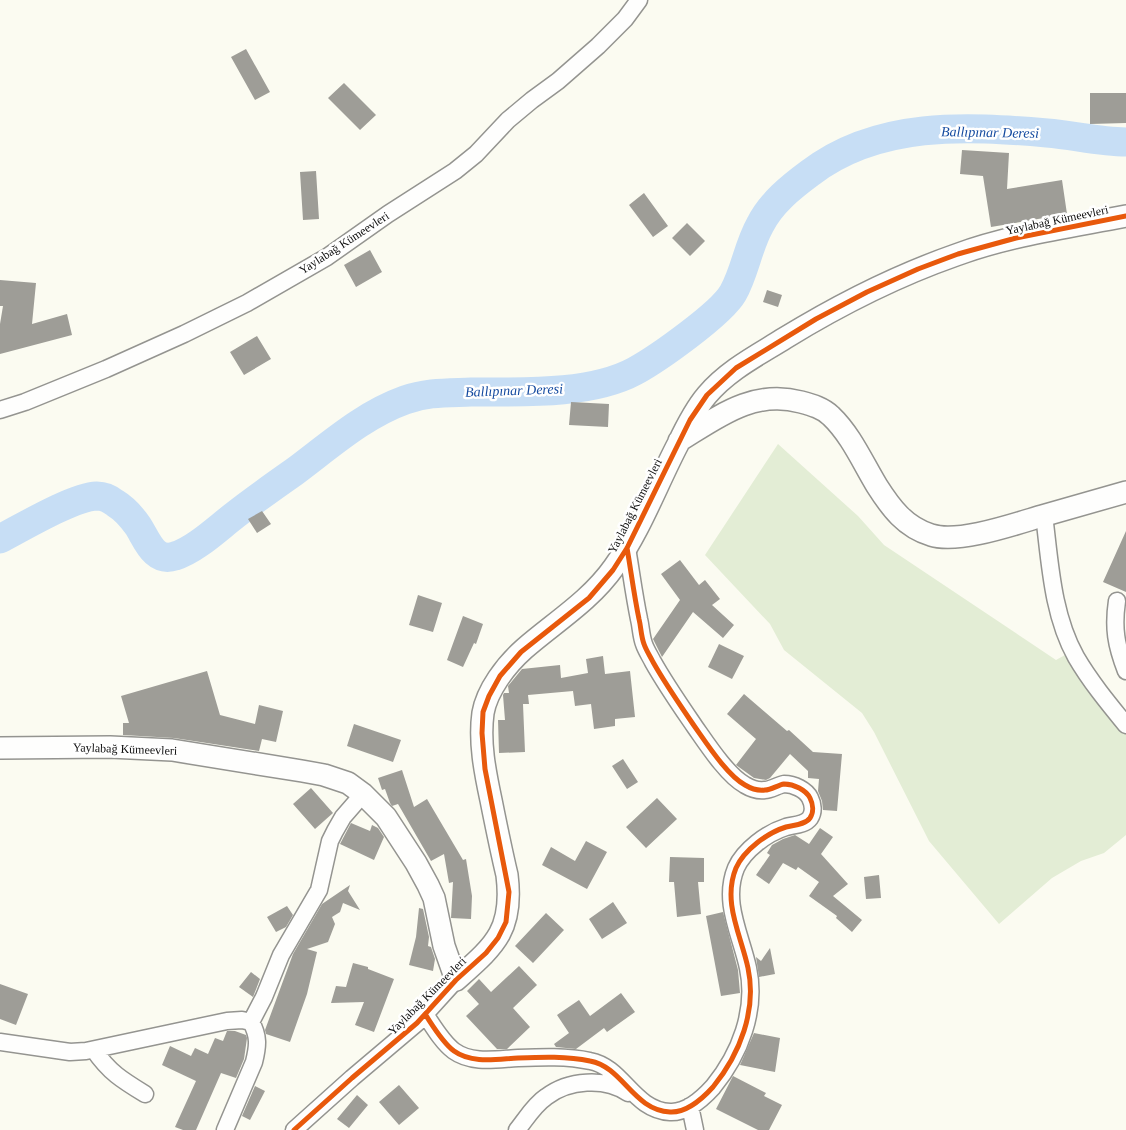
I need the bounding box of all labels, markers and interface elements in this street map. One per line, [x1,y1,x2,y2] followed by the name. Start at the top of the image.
[941,124,1039,141] water label: Ballıpınar Deresi
[1004,202,1110,238] street label: Yaylabağ Kümeevleri
[296,208,392,277] street label: Yaylabağ Kümeevleri
[465,381,563,400] water label: Ballıpınar Deresi
[605,456,665,556] street label: Yaylabağ Kümeevleri
[73,740,178,758] street label: Yaylabağ Kümeevleri
[385,954,469,1038] street label: Yaylabağ Kümeevleri

